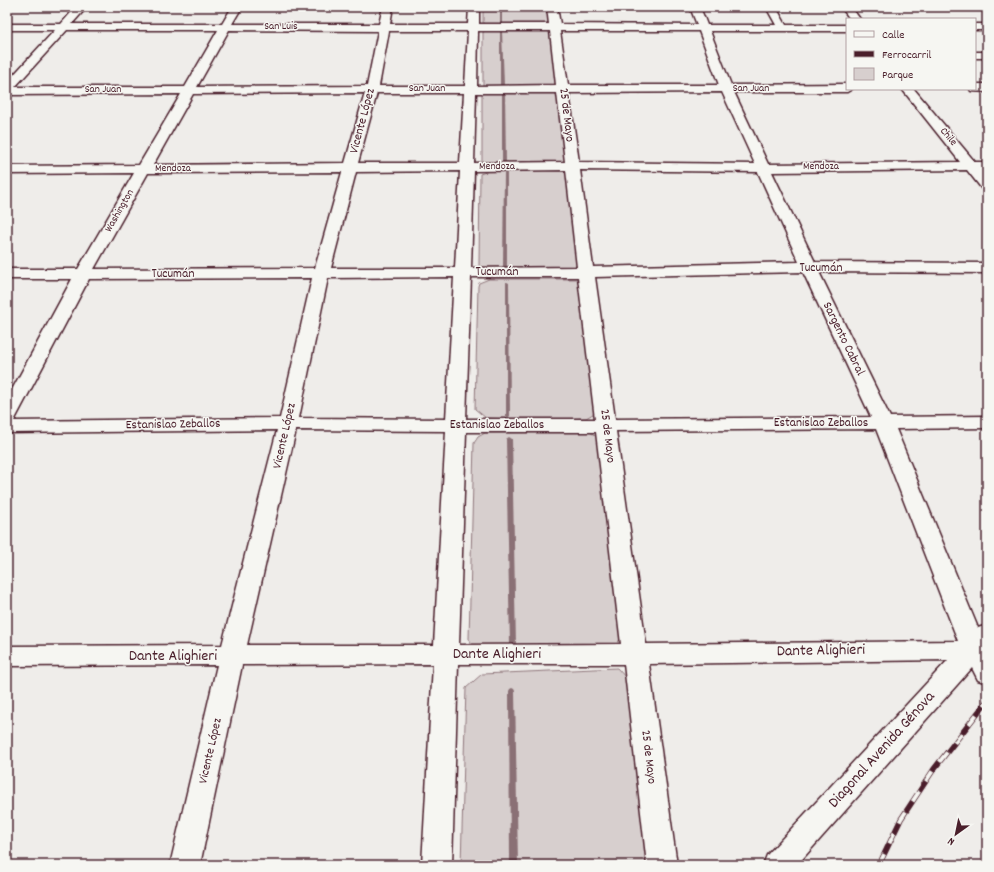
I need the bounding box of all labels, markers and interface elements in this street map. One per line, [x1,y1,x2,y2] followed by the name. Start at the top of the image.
[846,18,976,90] legend
[264,19,298,35] street label: San Luis
[882,27,905,44] text: Calle
[882,47,931,64] text: Ferrocarril
[882,67,913,84] text: Parque
[409,81,445,97] street label: San Juan
[733,81,769,97] street label: San Juan
[85,82,121,98] street label: San Juan
[345,86,381,156] street label: Vicente López
[553,87,579,143] street label: 25 de Mayo
[935,124,961,150] street label: Chile
[479,159,516,175] street label: Mendoza
[803,159,840,175] street label: Mendoza
[155,161,192,177] street label: Mendoza
[101,187,139,235] street label: Washington
[799,259,843,278] street label: Tucumán
[475,263,519,282] street label: Tucumán
[151,265,195,284] street label: Tucumán
[817,299,869,379] street label: Sargento Cabral
[268,401,302,471] street label: Vicente López
[594,408,620,464] street label: 25 de Mayo
[774,414,868,433] street label: Estanislao Zeballos
[125,415,221,435] street label: Estanislao Zeballos
[450,416,544,435] street label: Estanislao Zeballos
[777,639,865,663] street label: Dante Alighieri
[453,643,541,666] street label: Dante Alighieri
[129,645,217,668] street label: Dante Alighieri
[823,686,941,814] street label: Diagonal Avenida Génova
[194,716,228,786] street label: Vicente López
[635,729,661,785] street label: 25 de Mayo
[936,814,976,854] north arrow
[945,832,958,849] text: N

